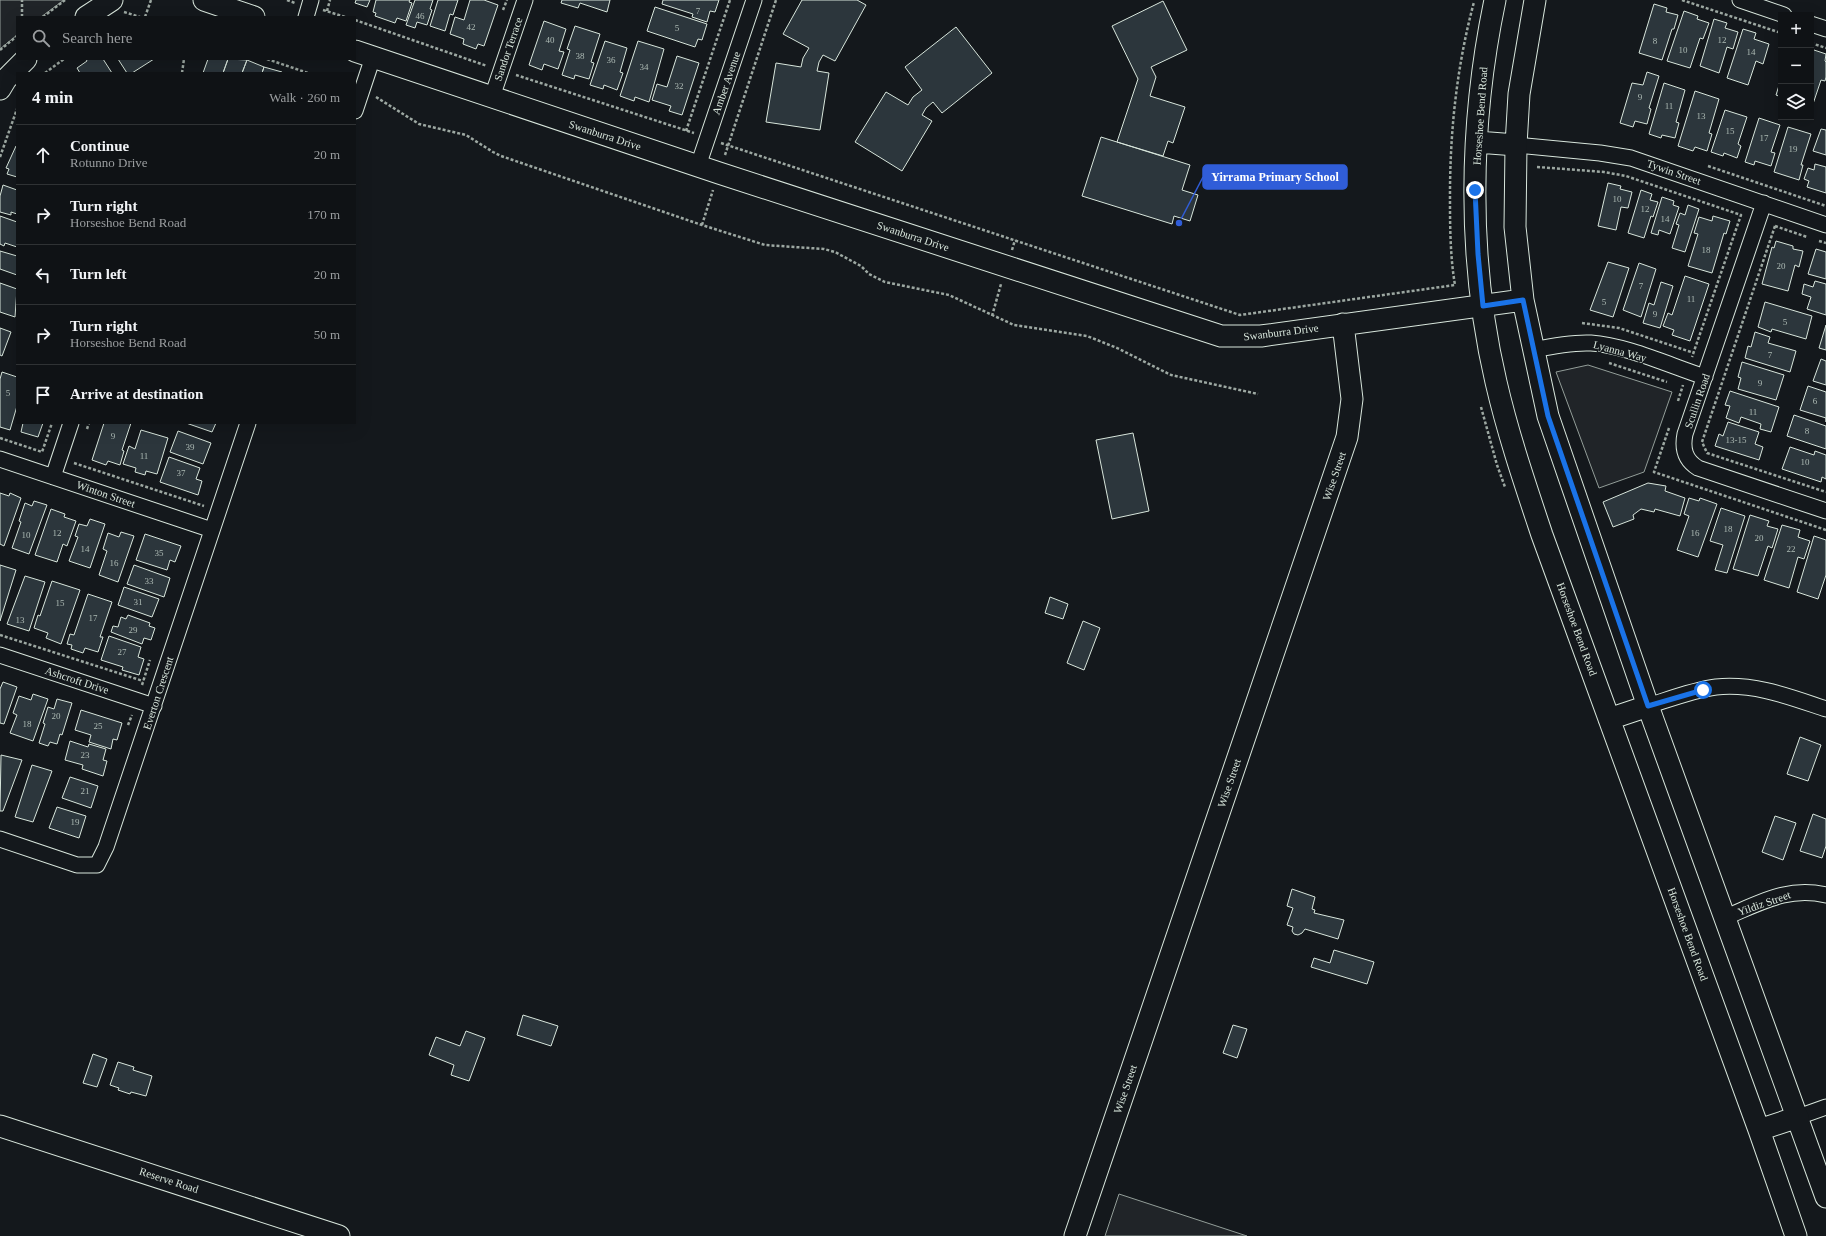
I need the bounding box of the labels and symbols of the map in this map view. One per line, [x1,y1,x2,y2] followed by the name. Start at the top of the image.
[696,6,701,16] house number: 7
[416,11,425,21] house number: 46
[491,15,525,82] street label: Sandor Terrace
[467,22,476,32] house number: 42
[675,23,680,33] house number: 5
[546,35,555,45] house number: 40
[1718,35,1727,45] house number: 12
[1653,36,1658,46] house number: 8
[1679,45,1688,55] house number: 10
[1747,47,1756,57] house number: 14
[710,50,742,116] street label: Amber Avenue
[576,51,585,61] house number: 38
[607,55,616,65] house number: 36
[640,62,649,72] house number: 34
[1471,66,1489,165] street label: Horseshoe Bend Road
[675,81,684,91] house number: 32
[1638,92,1643,102] house number: 9
[1665,101,1673,111] house number: 11
[1697,111,1706,121] house number: 13
[567,118,643,152] street label: Swanburra Drive
[1726,126,1735,136] house number: 15
[1760,133,1769,143] house number: 17
[1789,144,1798,154] house number: 19
[1645,157,1703,187] street label: Tywin Street
[1203,165,1347,189] callout: Yirrama Primary School
[1211,170,1339,184] text: Yirrama Primary School
[1466,181,1484,199] route end
[1613,194,1622,204] house number: 10
[1641,204,1650,214] house number: 12
[1661,214,1670,224] house number: 14
[875,219,951,253] street label: Swanburra Drive
[1702,245,1711,255] house number: 18
[1777,261,1786,271] house number: 20
[1639,281,1644,291] house number: 7
[1687,294,1695,304] house number: 11
[1602,297,1607,307] house number: 5
[1653,309,1658,319] house number: 9
[1783,317,1788,327] house number: 5
[1243,321,1319,343] street label: Swanburra Drive
[1592,338,1649,364] street label: Lyanna Way
[1768,350,1773,360] house number: 7
[1682,372,1712,430] street label: Scullin Road
[1758,378,1763,388] house number: 9
[6,388,11,398] house number: 5
[1813,396,1818,406] house number: 6
[1749,407,1757,417] house number: 11
[1805,426,1810,436] house number: 8
[111,431,116,441] house number: 9
[1726,435,1747,445] house number: 13-15
[186,442,195,452] house number: 39
[1320,450,1348,502] street label: Wise Street
[140,451,148,461] house number: 11
[1801,457,1810,467] house number: 10
[177,468,186,478] house number: 37
[75,478,137,510] street label: Winton Street
[1724,524,1733,534] house number: 18
[53,528,62,538] house number: 12
[1691,528,1700,538] house number: 16
[22,530,31,540] house number: 10
[1755,533,1764,543] house number: 20
[81,544,90,554] house number: 14
[1787,544,1796,554] house number: 22
[155,548,164,558] house number: 35
[110,558,119,568] house number: 16
[145,576,154,586] house number: 33
[1555,581,1600,678] street label: Horseshoe Bend Road
[134,597,143,607] house number: 31
[56,598,65,608] house number: 15
[89,613,98,623] house number: 17
[16,615,25,625] house number: 13
[129,625,138,635] house number: 29
[118,647,127,657] house number: 27
[141,655,175,731] street label: Everton Crescent
[44,664,110,696] street label: Ashcroft Drive
[1694,681,1712,699] route start
[52,711,61,721] house number: 20
[23,719,32,729] house number: 18
[94,721,103,731] house number: 25
[81,750,90,760] house number: 23
[1215,757,1243,809] street label: Wise Street
[81,786,90,796] house number: 21
[71,817,80,827] house number: 19
[1666,886,1711,983] street label: Horseshoe Bend Road
[1736,888,1792,918] street label: Yildiz Street
[1111,1063,1139,1115] street label: Wise Street
[138,1165,201,1195] street label: Reserve Road

